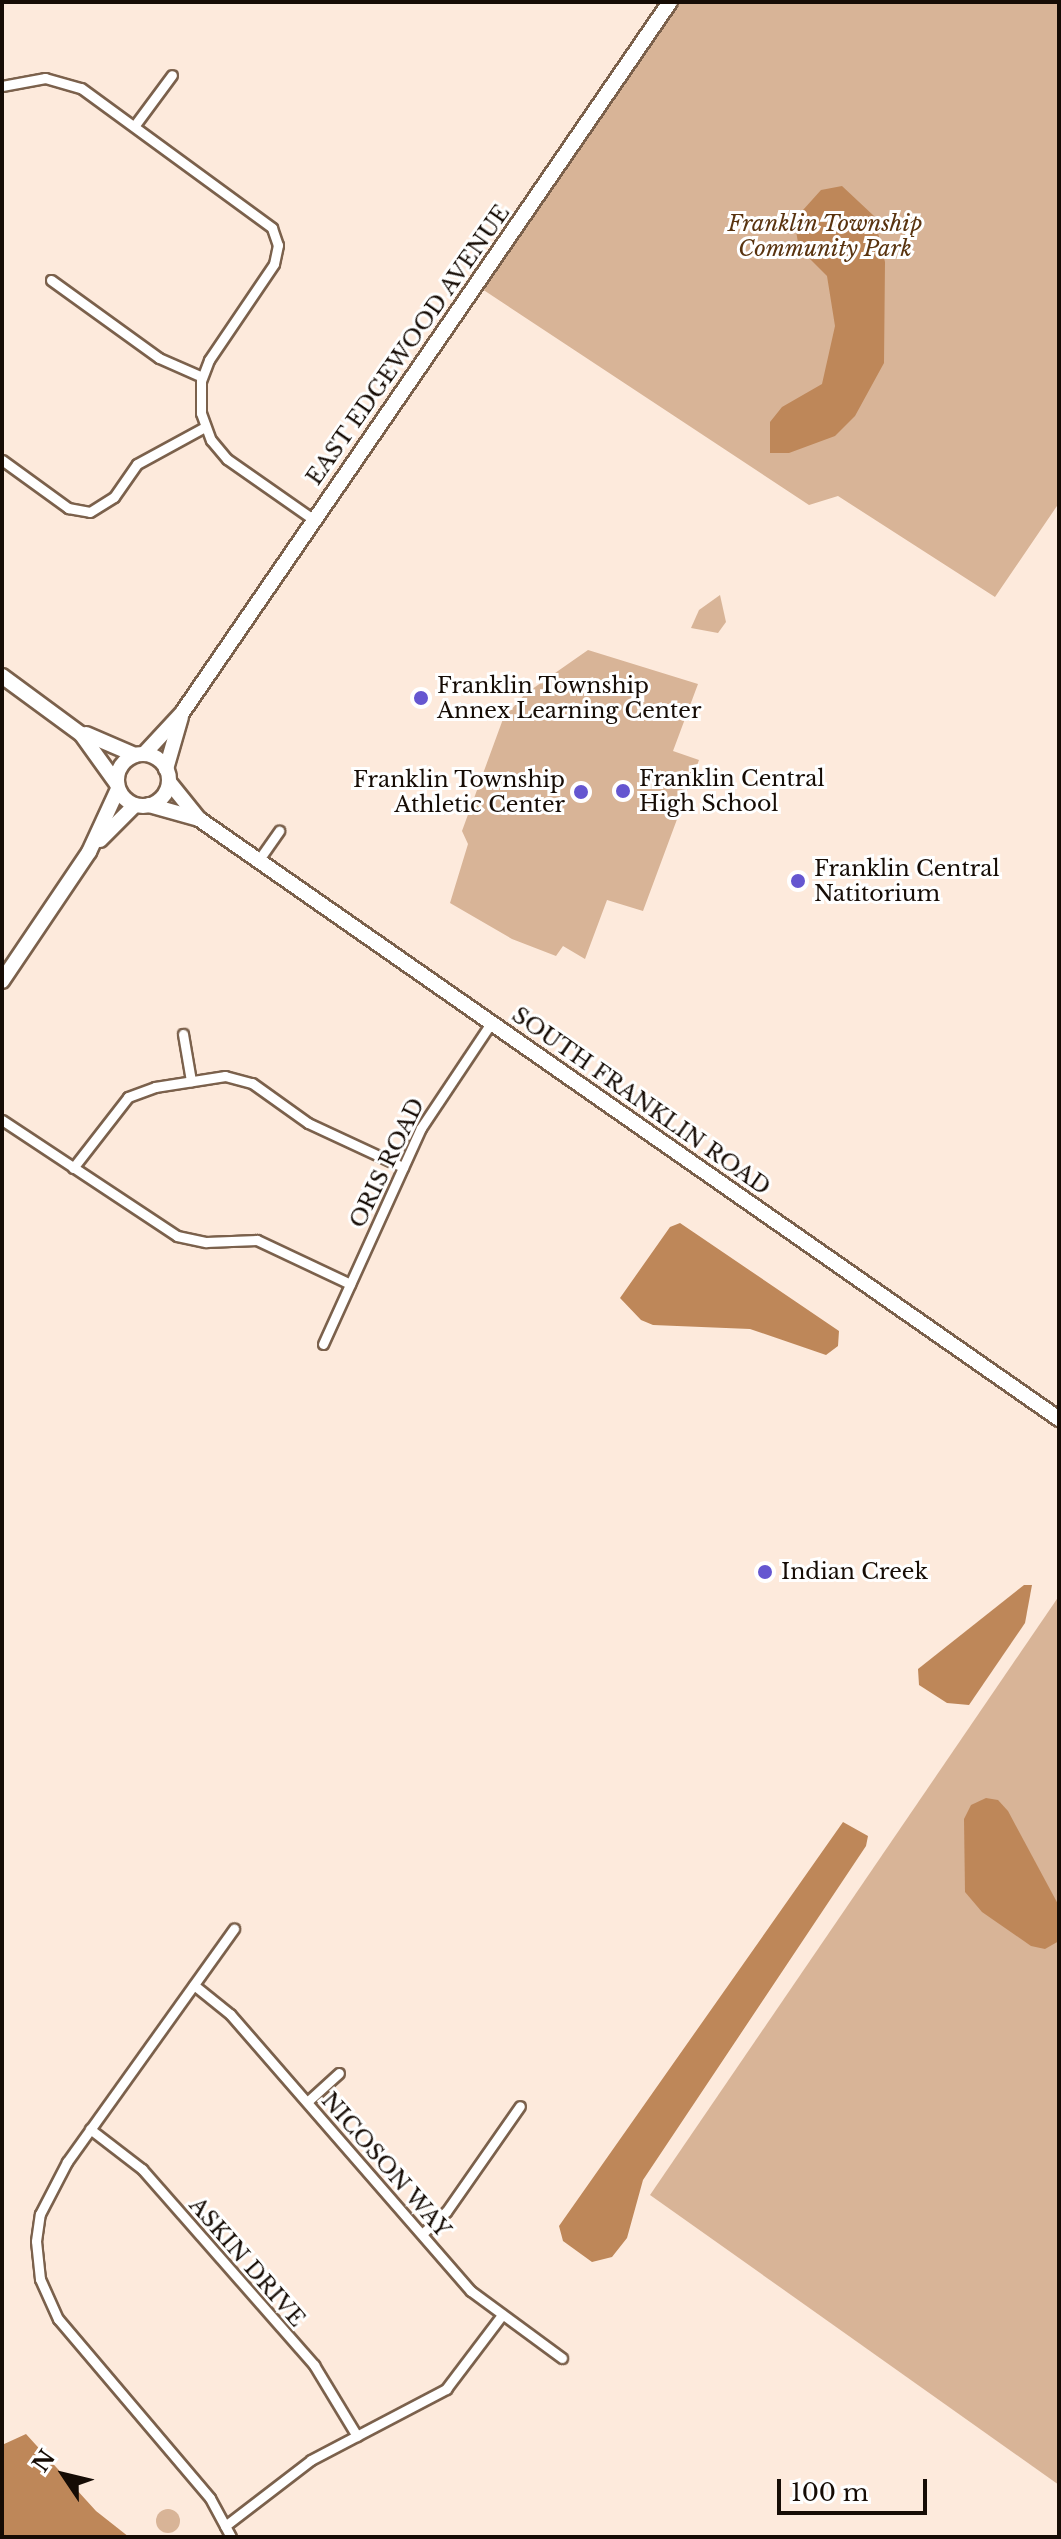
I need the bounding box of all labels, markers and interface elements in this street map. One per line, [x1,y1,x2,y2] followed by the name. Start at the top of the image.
[301,199,515,491] street label: EAST EDGEWOOD AVENUE
[727,210,923,262] park label: Franklin Township Community Park
[437,672,702,724] place label: Franklin Township Annex Learning Center
[412,689,430,707] marker: Franklin Township Annex Learning Center
[639,765,825,816] place label: Franklin Central High School
[352,766,565,818] place label: Franklin Township Athletic Center
[614,782,632,800] marker: Franklin Central High School
[572,783,590,801] marker: Franklin Township Athletic Center
[814,855,1000,906] place label: Franklin Central Natitorium
[789,872,807,890] marker: Franklin Central Natitorium
[507,1002,775,1200] street label: SOUTH FRANKLIN ROAD
[344,1094,430,1232] street label: ORIS ROAD
[781,1559,928,1585] place label: Indian Creek
[756,1563,774,1581] marker: Indian Creek
[316,2087,456,2243] street label: NICOSON WAY
[184,2192,310,2332] street label: ASKIN DRIVE
[24,2435,104,2515] north arrow
[27,2445,61,2477] text: N
[781,2463,931,2513] scale bar
[791,2478,869,2507] text: 100 m

